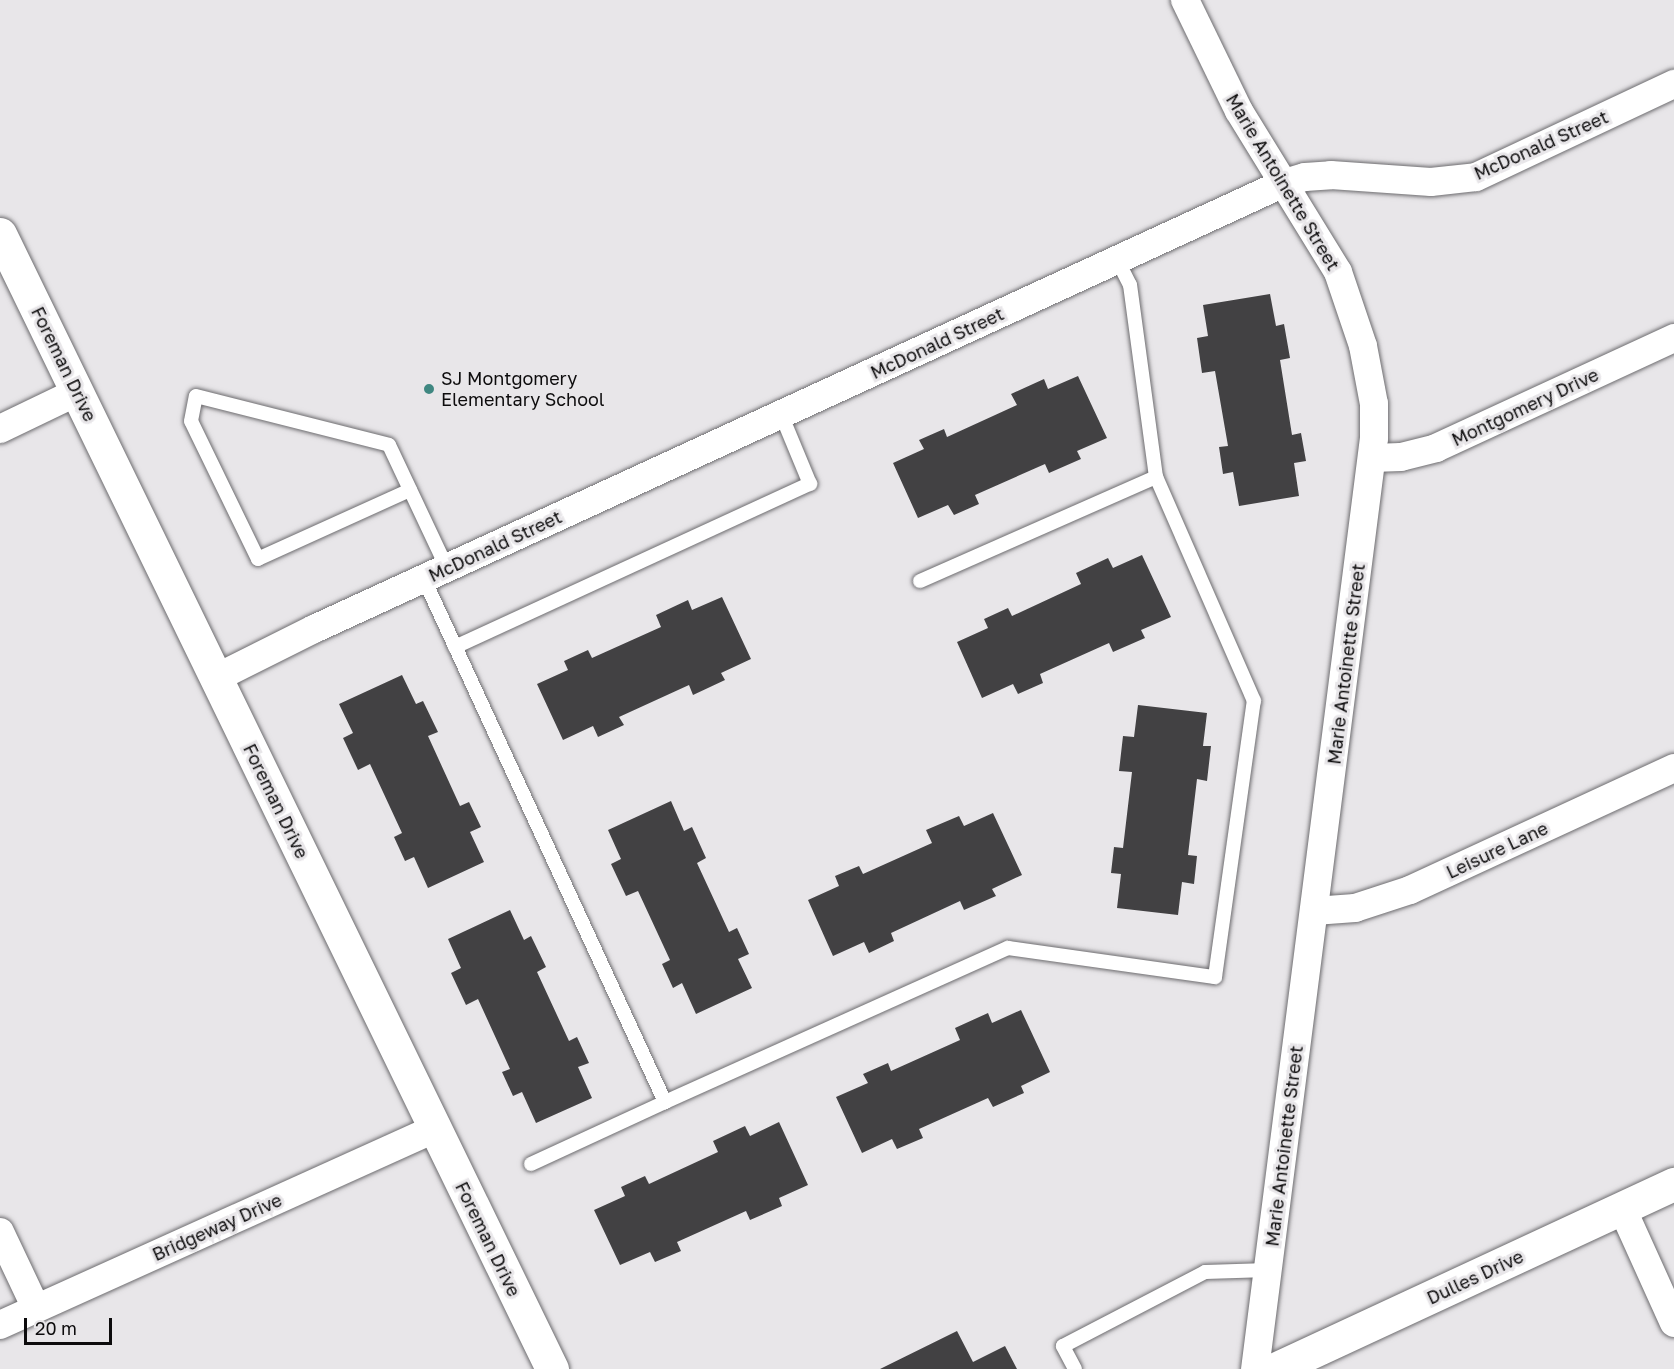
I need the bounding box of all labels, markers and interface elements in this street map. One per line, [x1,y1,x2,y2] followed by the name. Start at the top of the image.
[1222,90,1344,274] street label: Marie Antoinette Street
[1471,106,1611,184] street label: McDonald Street
[27,303,101,425] street label: Foreman Drive
[867,303,1007,383] street label: McDonald Street
[1448,364,1602,450] street label: Montgomery Drive
[441,368,605,410] place label: SJ Montgomery Elementary School
[422,382,436,396] marker: SJ Montgomery Elementary School
[425,506,565,586] street label: McDonald Street
[1323,562,1369,766] street label: Marie Antoinette Street
[239,740,313,862] street label: Foreman Drive
[1443,817,1551,883] street label: Leisure Lane
[1261,1044,1307,1248] street label: Marie Antoinette Street
[451,1178,525,1300] street label: Foreman Drive
[149,1189,285,1265] street label: Bridgeway Drive
[1423,1245,1527,1309] street label: Dulles Drive
[27,1306,116,1344] scale bar
[35,1317,77,1339] text: 20 m

